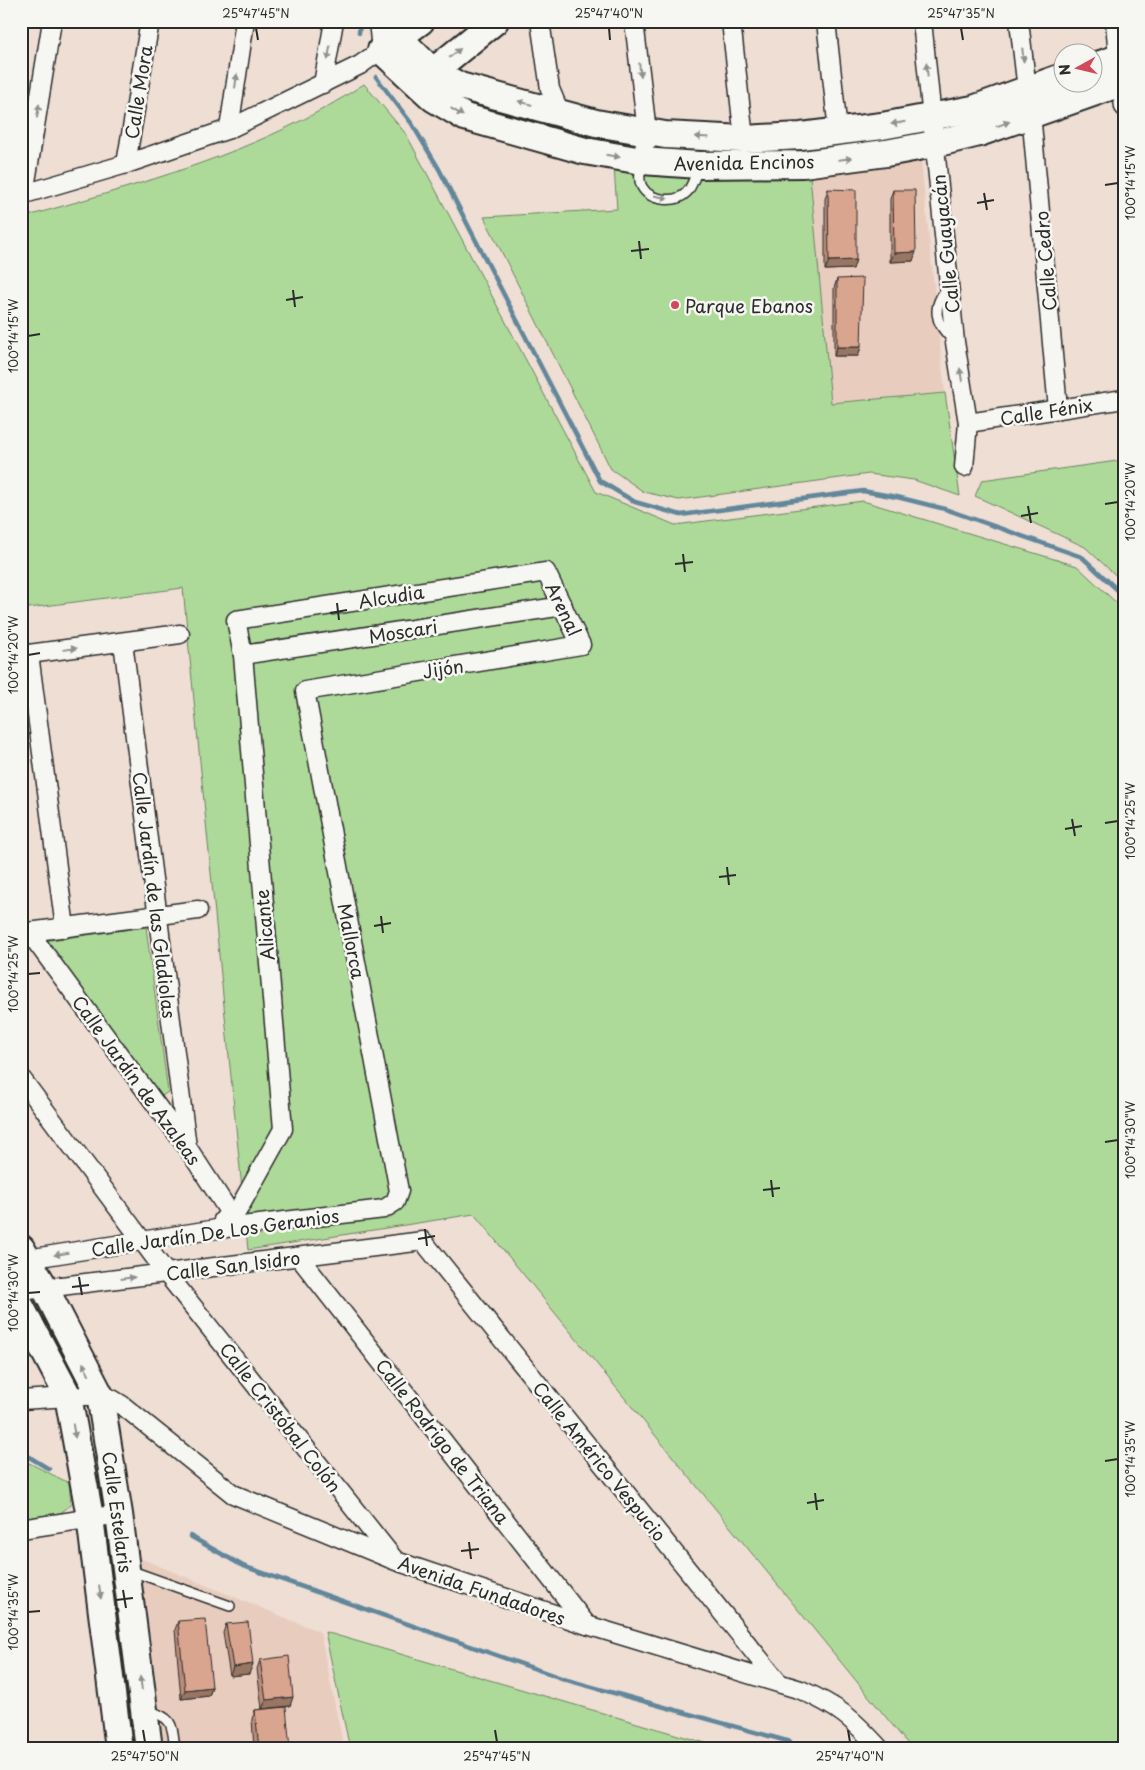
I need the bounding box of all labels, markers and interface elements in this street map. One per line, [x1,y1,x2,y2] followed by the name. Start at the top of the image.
[222,4,290,22] text: 25°47'45"N
[575,4,643,22] text: 25°47'40"N
[927,4,995,22] text: 25°47'35"N
[1052,42,1102,92] north arrow
[117,43,159,141] street label: Calle Mora
[324,45,332,61] one-way arrow
[448,47,461,58] one-way arrow
[1019,48,1027,64] one-way arrow
[636,62,644,78] one-way arrow
[922,62,930,78] one-way arrow
[1053,63,1076,77] text: N
[232,73,240,89] one-way arrow
[518,99,533,107] one-way arrow
[34,103,42,119] one-way arrow
[450,108,464,117] one-way arrow
[890,120,906,128] one-way arrow
[996,120,1011,128] one-way arrow
[693,132,709,140] one-way arrow
[1121,145,1139,220] text: 100°14'15"W
[673,147,815,177] street label: Avenida Encinos
[605,152,621,160] one-way arrow
[837,155,853,163] one-way arrow
[924,173,966,315] street label: Calle Guayacán
[653,194,669,202] one-way arrow
[1027,210,1063,312] street label: Calle Cedro
[685,292,813,319] place label: Parque Ebanos
[4,298,22,373] text: 100°14'15"W
[669,299,681,311] marker: Parque Ebanos
[956,366,964,382] one-way arrow
[998,390,1094,432] street label: Calle Fénix
[1121,462,1139,541] text: 100°14'20"W
[356,577,426,615] street label: Alcudia
[539,578,589,640] street label: Arenal
[367,612,439,650] street label: Moscari
[4,615,22,694] text: 100°14'20"W
[62,645,78,653] one-way arrow
[421,651,465,685] street label: Jijón
[126,770,184,1020] street label: Calle Jardín de las Gladiolas
[1121,782,1139,860] text: 100°14'25"W
[247,888,281,962] street label: Alicante
[331,901,373,982] street label: Mallorca
[4,935,22,1013] text: 100°14'25"W
[66,989,208,1171] street label: Calle Jardín de Azaleas
[1121,1100,1139,1179] text: 100°14'30"W
[89,1201,341,1263] street label: Calle Jardín De Los Geranios
[164,1243,302,1287] street label: Calle San Isidro
[53,1250,69,1258] one-way arrow
[4,1253,22,1332] text: 100°14'30"W
[120,1274,136,1282] one-way arrow
[214,1336,348,1498] street label: Calle Cristóbal Colón
[370,1353,517,1530] street label: Calle Rodrigo de Triana
[82,1362,90,1376] one-way arrow
[527,1375,673,1547] street label: Calle Américo Vespucio
[1121,1420,1139,1497] text: 100°14'35"W
[71,1423,79,1439] one-way arrow
[96,1450,140,1574] street label: Calle Estelaris
[395,1549,569,1631] street label: Avenida Fundadores
[4,1573,22,1650] text: 100°14'35"W
[96,1584,104,1600] one-way arrow
[137,1675,145,1691] one-way arrow
[111,1747,179,1765] text: 25°47'50"N
[463,1747,531,1765] text: 25°47'45"N
[816,1747,884,1765] text: 25°47'40"N

